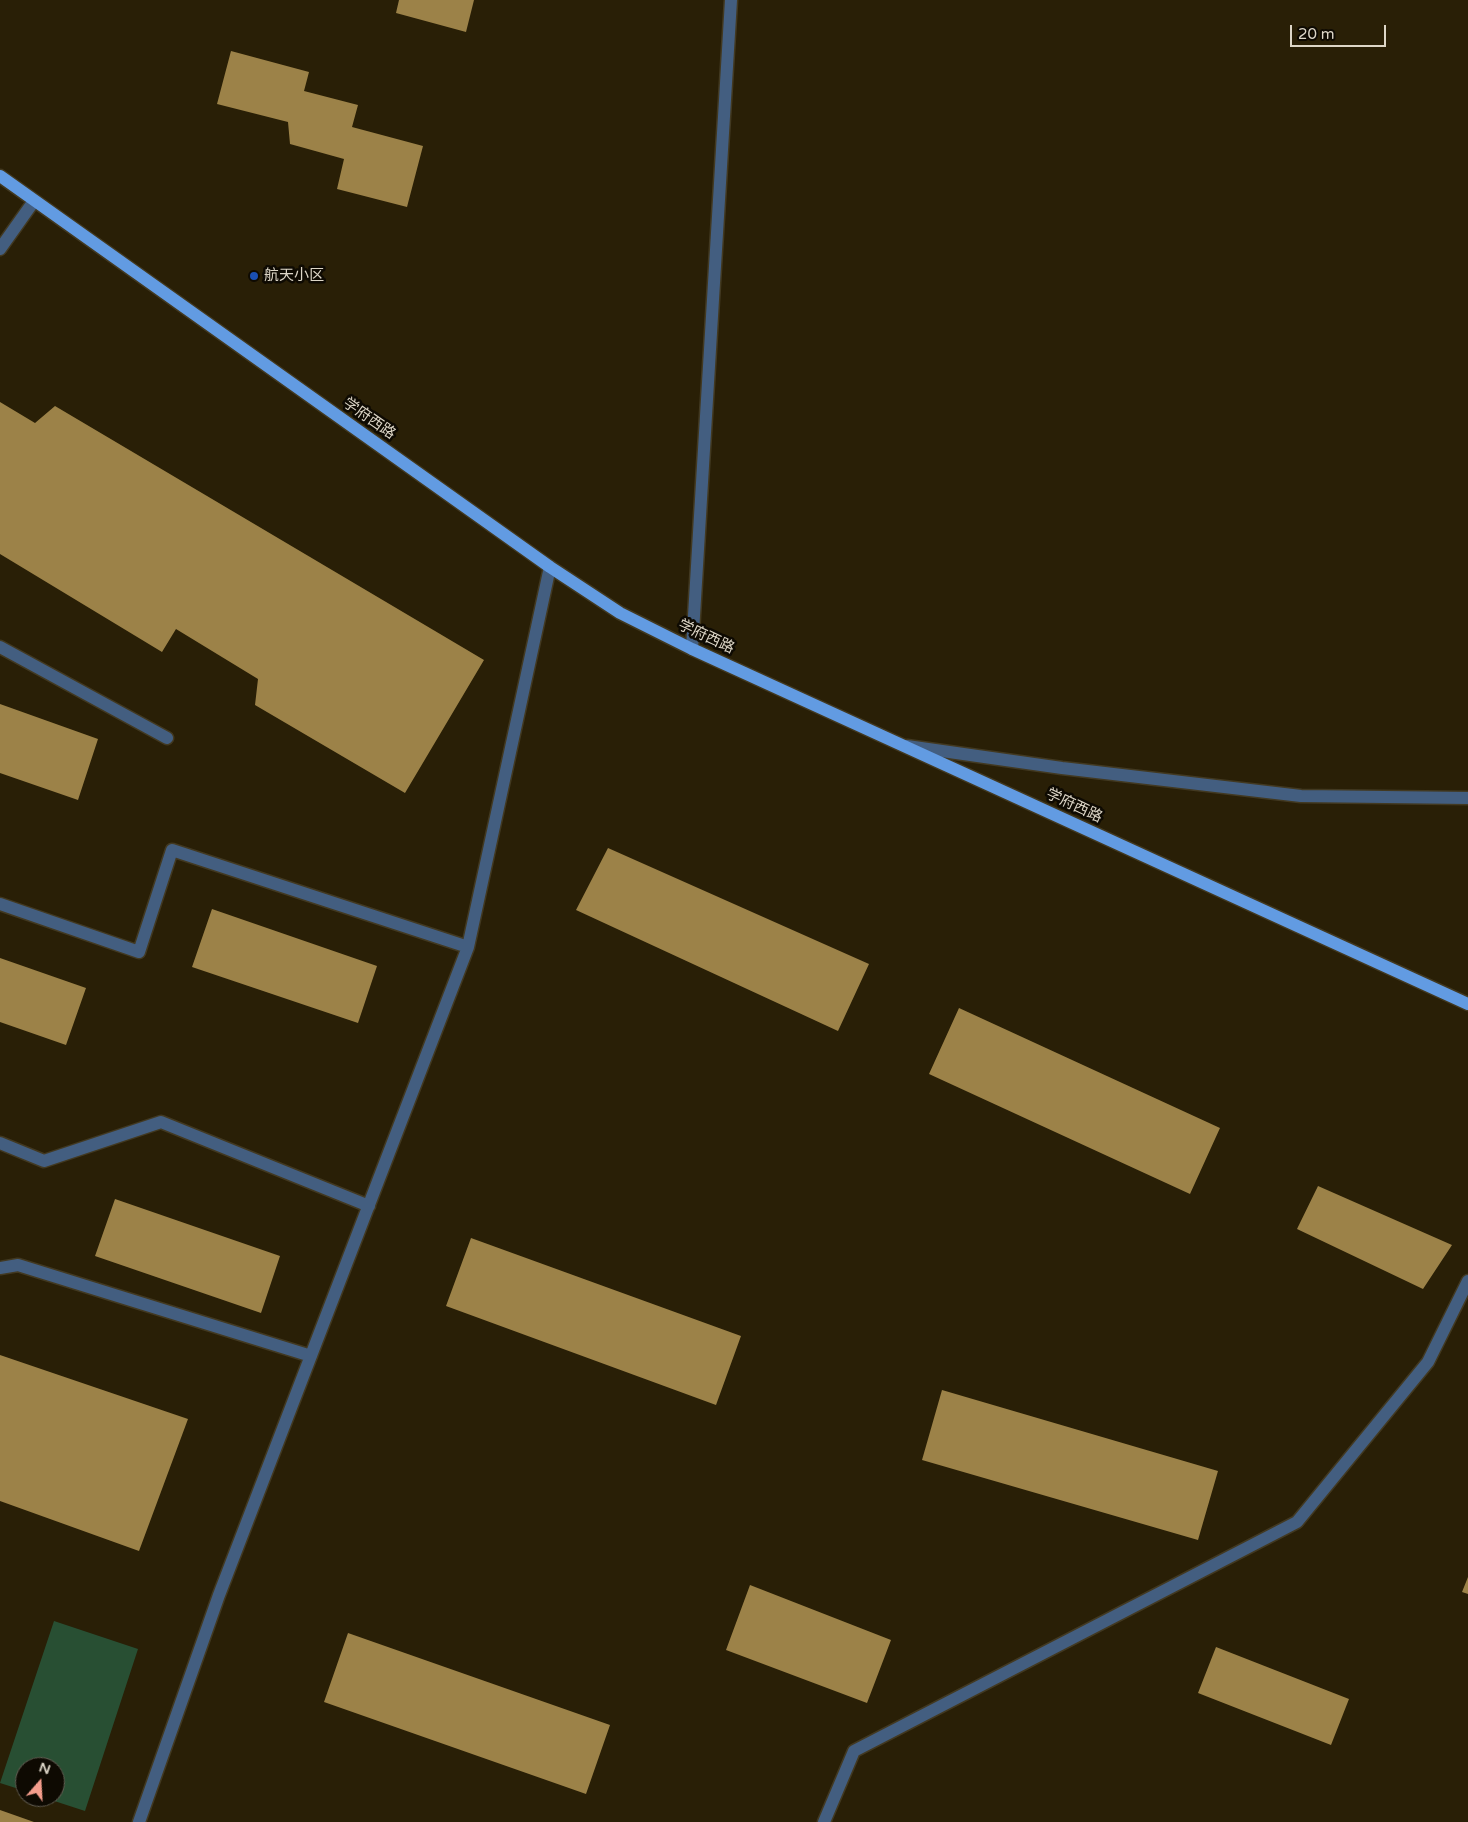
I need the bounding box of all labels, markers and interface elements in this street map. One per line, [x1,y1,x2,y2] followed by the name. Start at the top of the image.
[1293,15,1389,47] scale bar
[1298,25,1335,43] text: 20 m
[264,267,324,285] place label: 航天小区
[248,270,260,282] marker: 航天小区
[339,394,399,444] street label: 学府西路
[675,616,737,658] street label: 学府西路
[1043,785,1105,827] street label: 学府西路
[15,1757,65,1807] north arrow
[37,1758,53,1778] text: N

